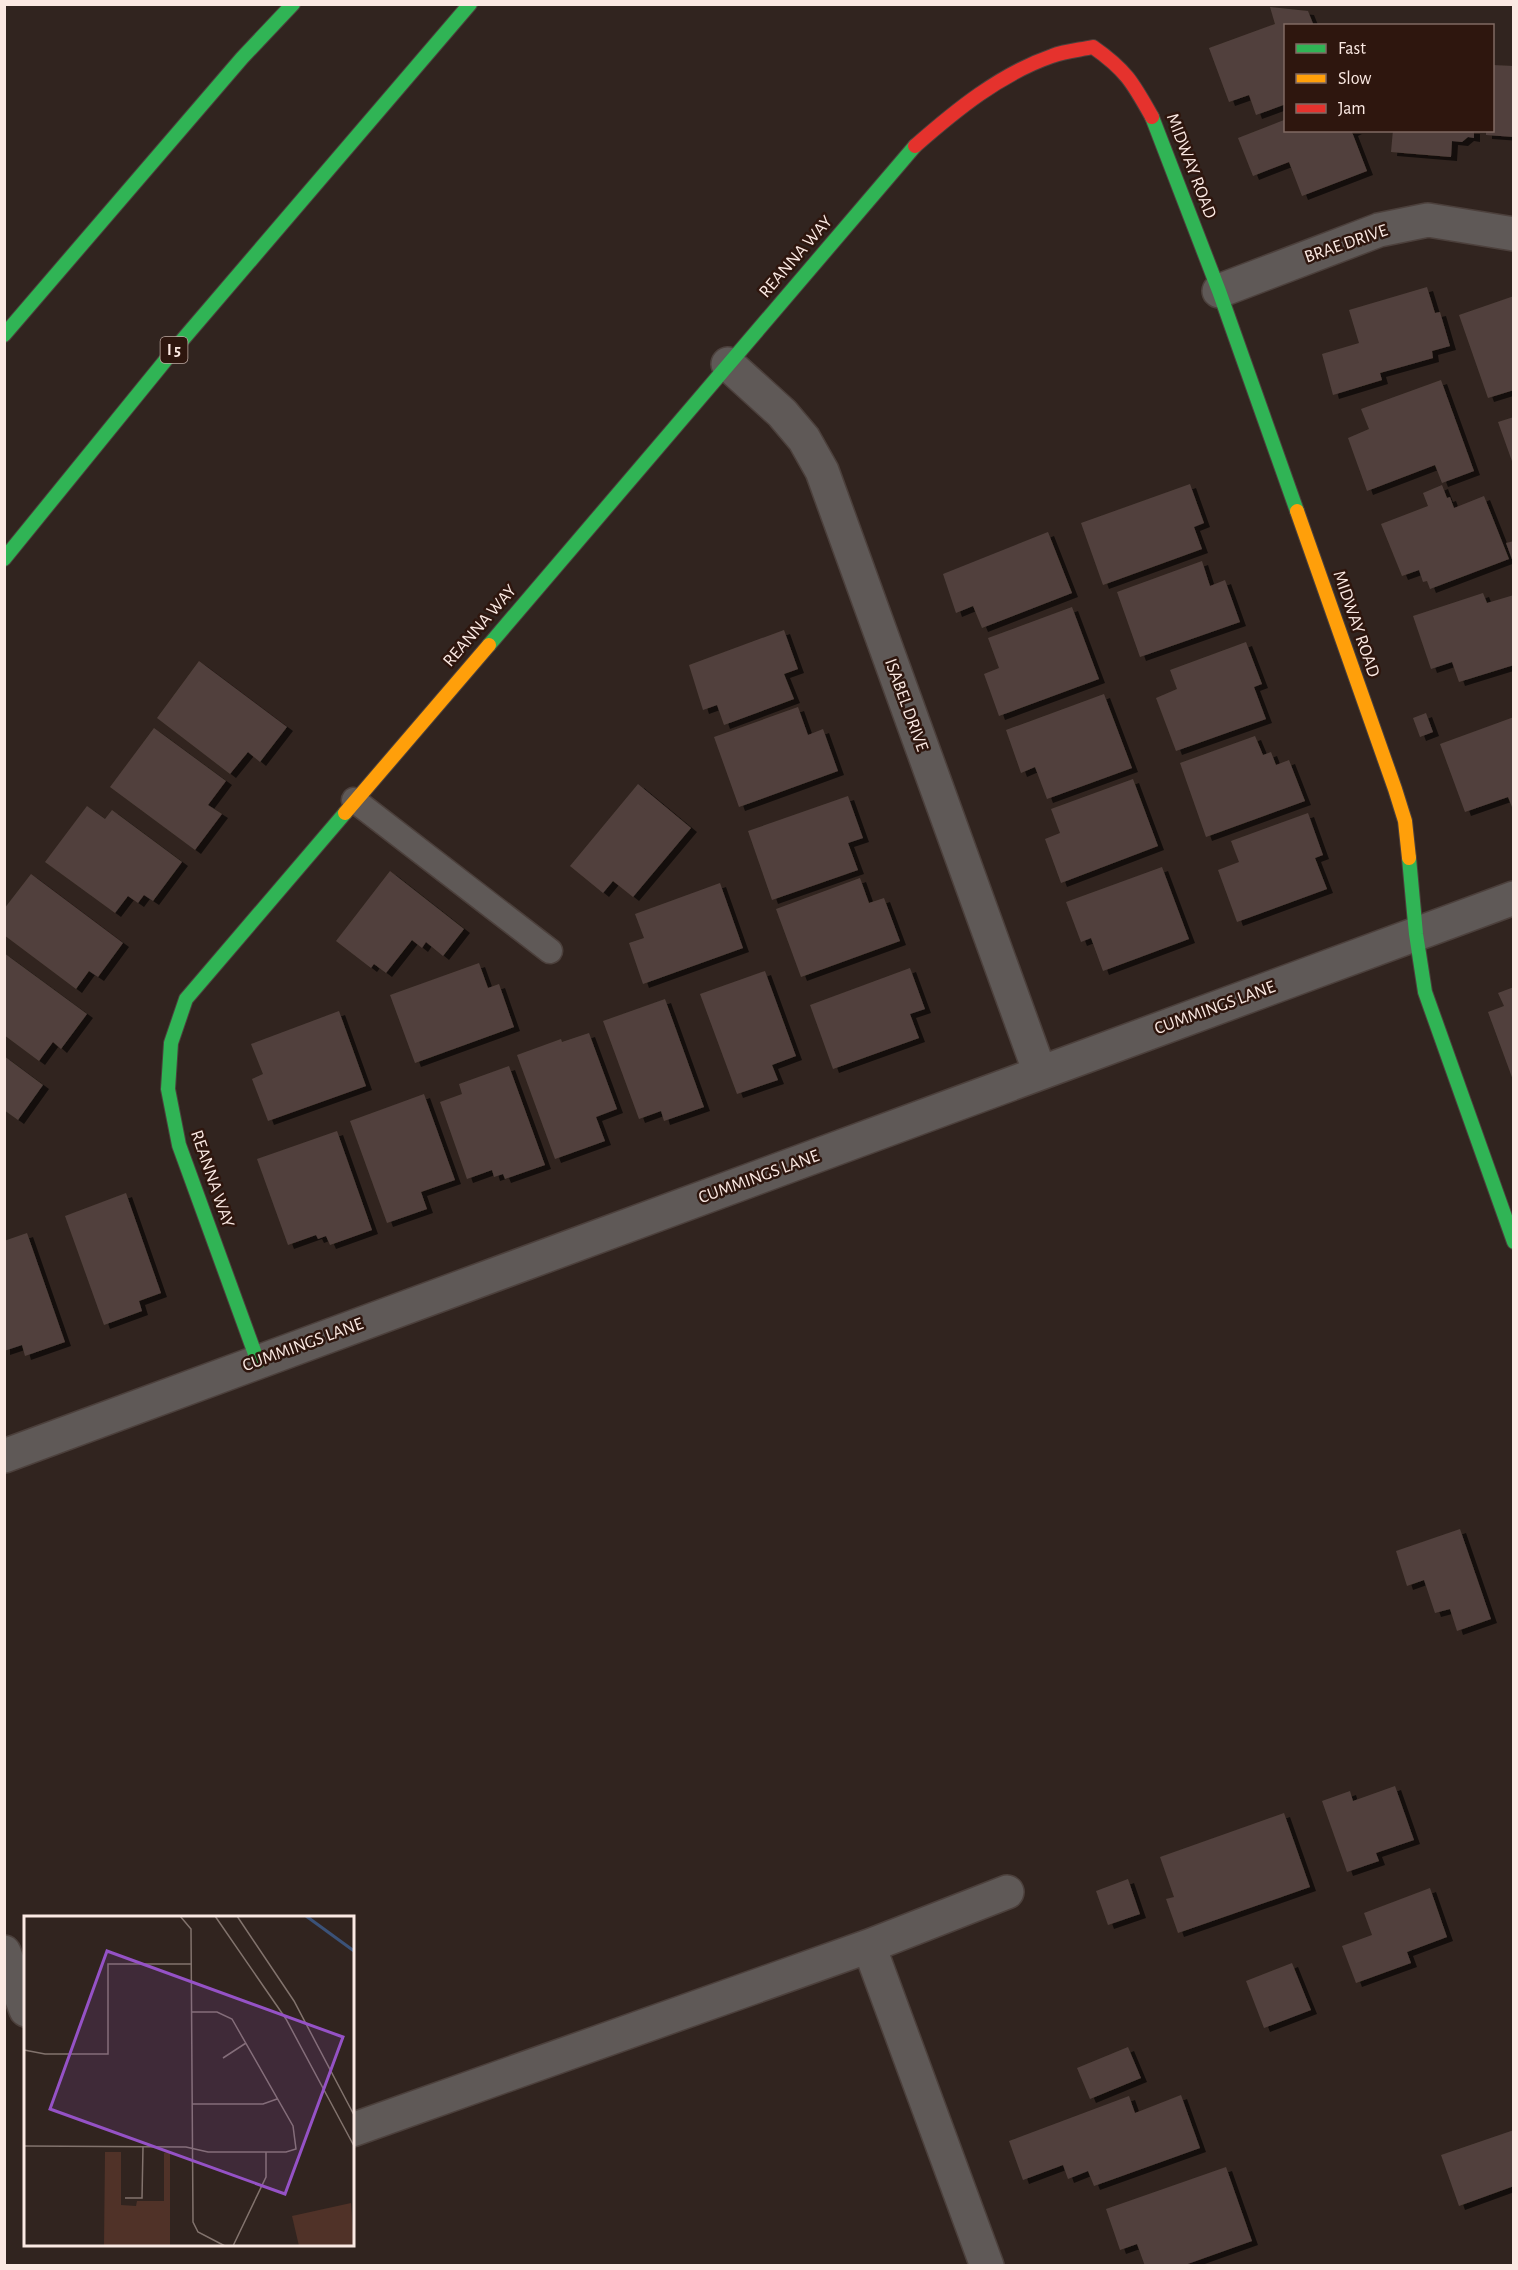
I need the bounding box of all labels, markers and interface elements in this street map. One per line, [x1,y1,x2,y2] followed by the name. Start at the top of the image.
[1284,24,1494,132] legend
[1338,40,1366,58] text: Fast
[1338,70,1371,88] text: Slow
[1338,100,1366,118] text: Jam
[1163,111,1219,221] street label: MIDWAY ROAD
[756,212,836,301] street label: REANNA WAY
[1302,221,1390,267] street label: BRAE DRIVE
[160,337,188,363] road number: I 5
[1329,569,1383,679] street label: MIDWAY ROAD
[440,581,520,670] street label: REANNA WAY
[881,656,931,754] street label: ISABEL DRIVE
[1152,978,1278,1038] street label: CUMMINGS LANE
[187,1128,237,1230] street label: REANNA WAY
[696,1147,822,1207] street label: CUMMINGS LANE
[240,1315,366,1375] street label: CUMMINGS LANE
[24,1916,354,2246] inset map

